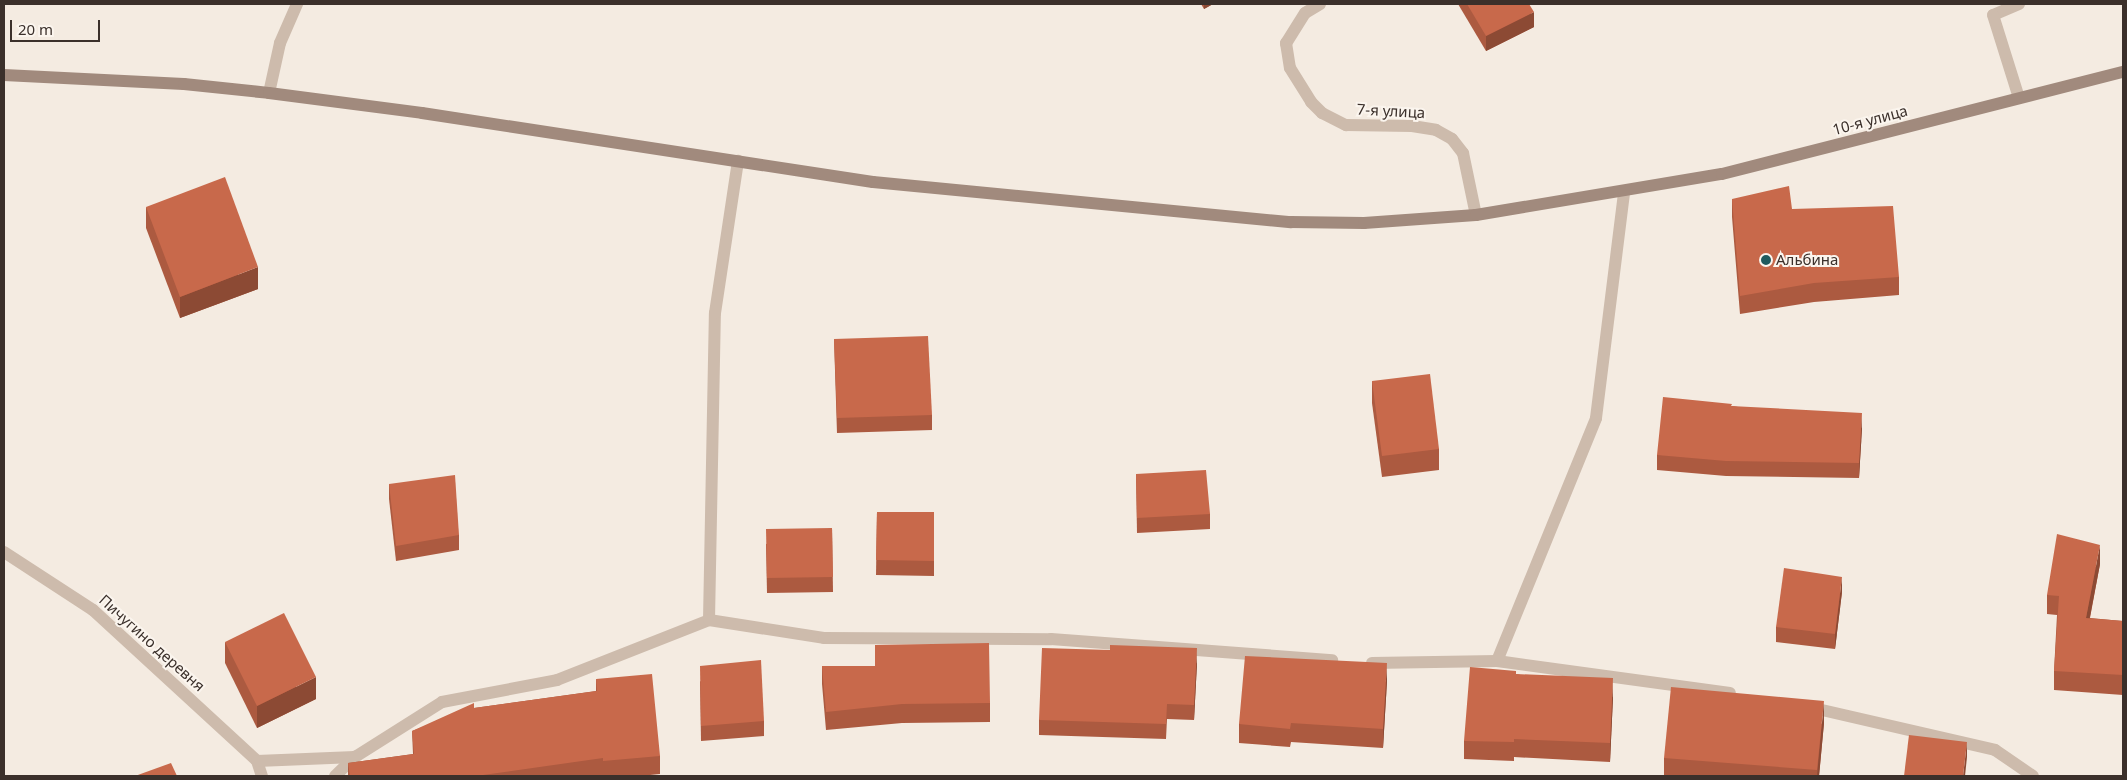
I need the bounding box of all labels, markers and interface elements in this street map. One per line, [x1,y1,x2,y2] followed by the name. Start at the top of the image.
[12,10,102,42] scale bar
[18,19,53,39] text: 20 m
[1356,100,1426,122] street label: 7-я улица
[1830,101,1910,139] street label: 10-я улица
[1776,251,1838,269] place label: Альбина
[1760,254,1772,266] marker: Альбина
[96,591,208,695] street label: Пичугино деревня

